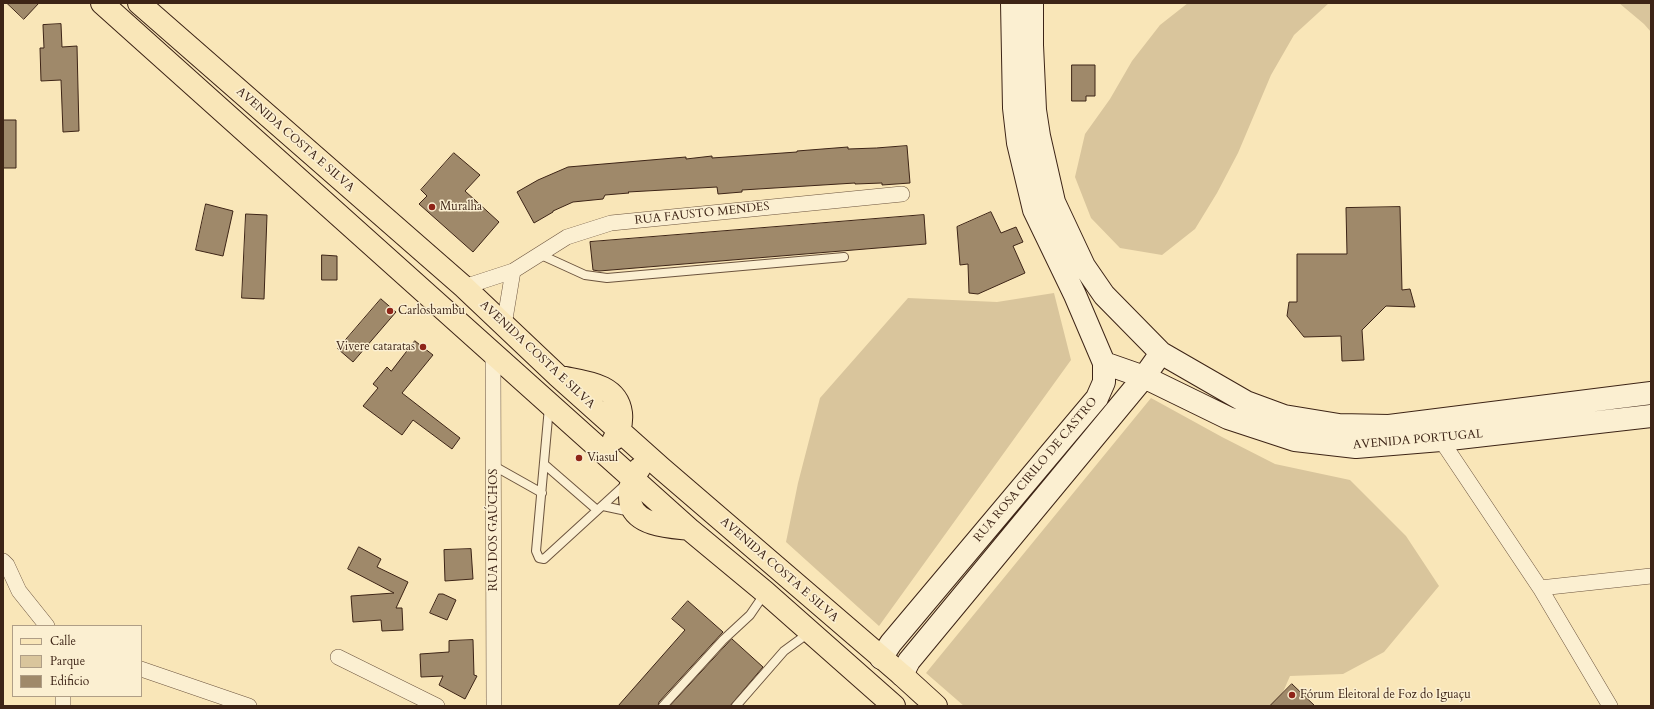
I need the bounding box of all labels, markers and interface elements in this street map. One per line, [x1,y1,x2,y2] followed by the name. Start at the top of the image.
[233,85,357,195] street label: AVENIDA COSTA E SILVA
[440,200,482,214] place label: Muralha
[634,200,770,228] street label: RUA FAUSTO MENDES
[427,202,437,212] marker: Muralha
[476,298,598,412] street label: AVENIDA COSTA E SILVA
[398,304,465,318] place label: Carlosbambu
[385,306,395,316] marker: Carlosbambu
[336,340,415,354] place label: Vivere cataratas
[418,342,428,352] marker: Vivere cataratas
[971,395,1101,545] street label: RUA ROSA CIRILO DE CASTRO
[1352,427,1484,453] street label: AVENIDA PORTUGAL
[587,451,618,465] place label: Viasul
[574,453,584,463] marker: Viasul
[487,469,501,591] street label: RUA DOS GAÚCHOS
[717,515,841,625] street label: AVENIDA COSTA E SILVA
[12,625,142,697] legend
[50,633,76,649] text: Calle
[50,653,85,669] text: Parque
[50,673,89,689] text: Edificio
[1300,688,1471,702] place label: Fórum Eleitoral de Foz do Iguaçu
[1287,690,1297,700] marker: Fórum Eleitoral de Foz do Iguaçu

